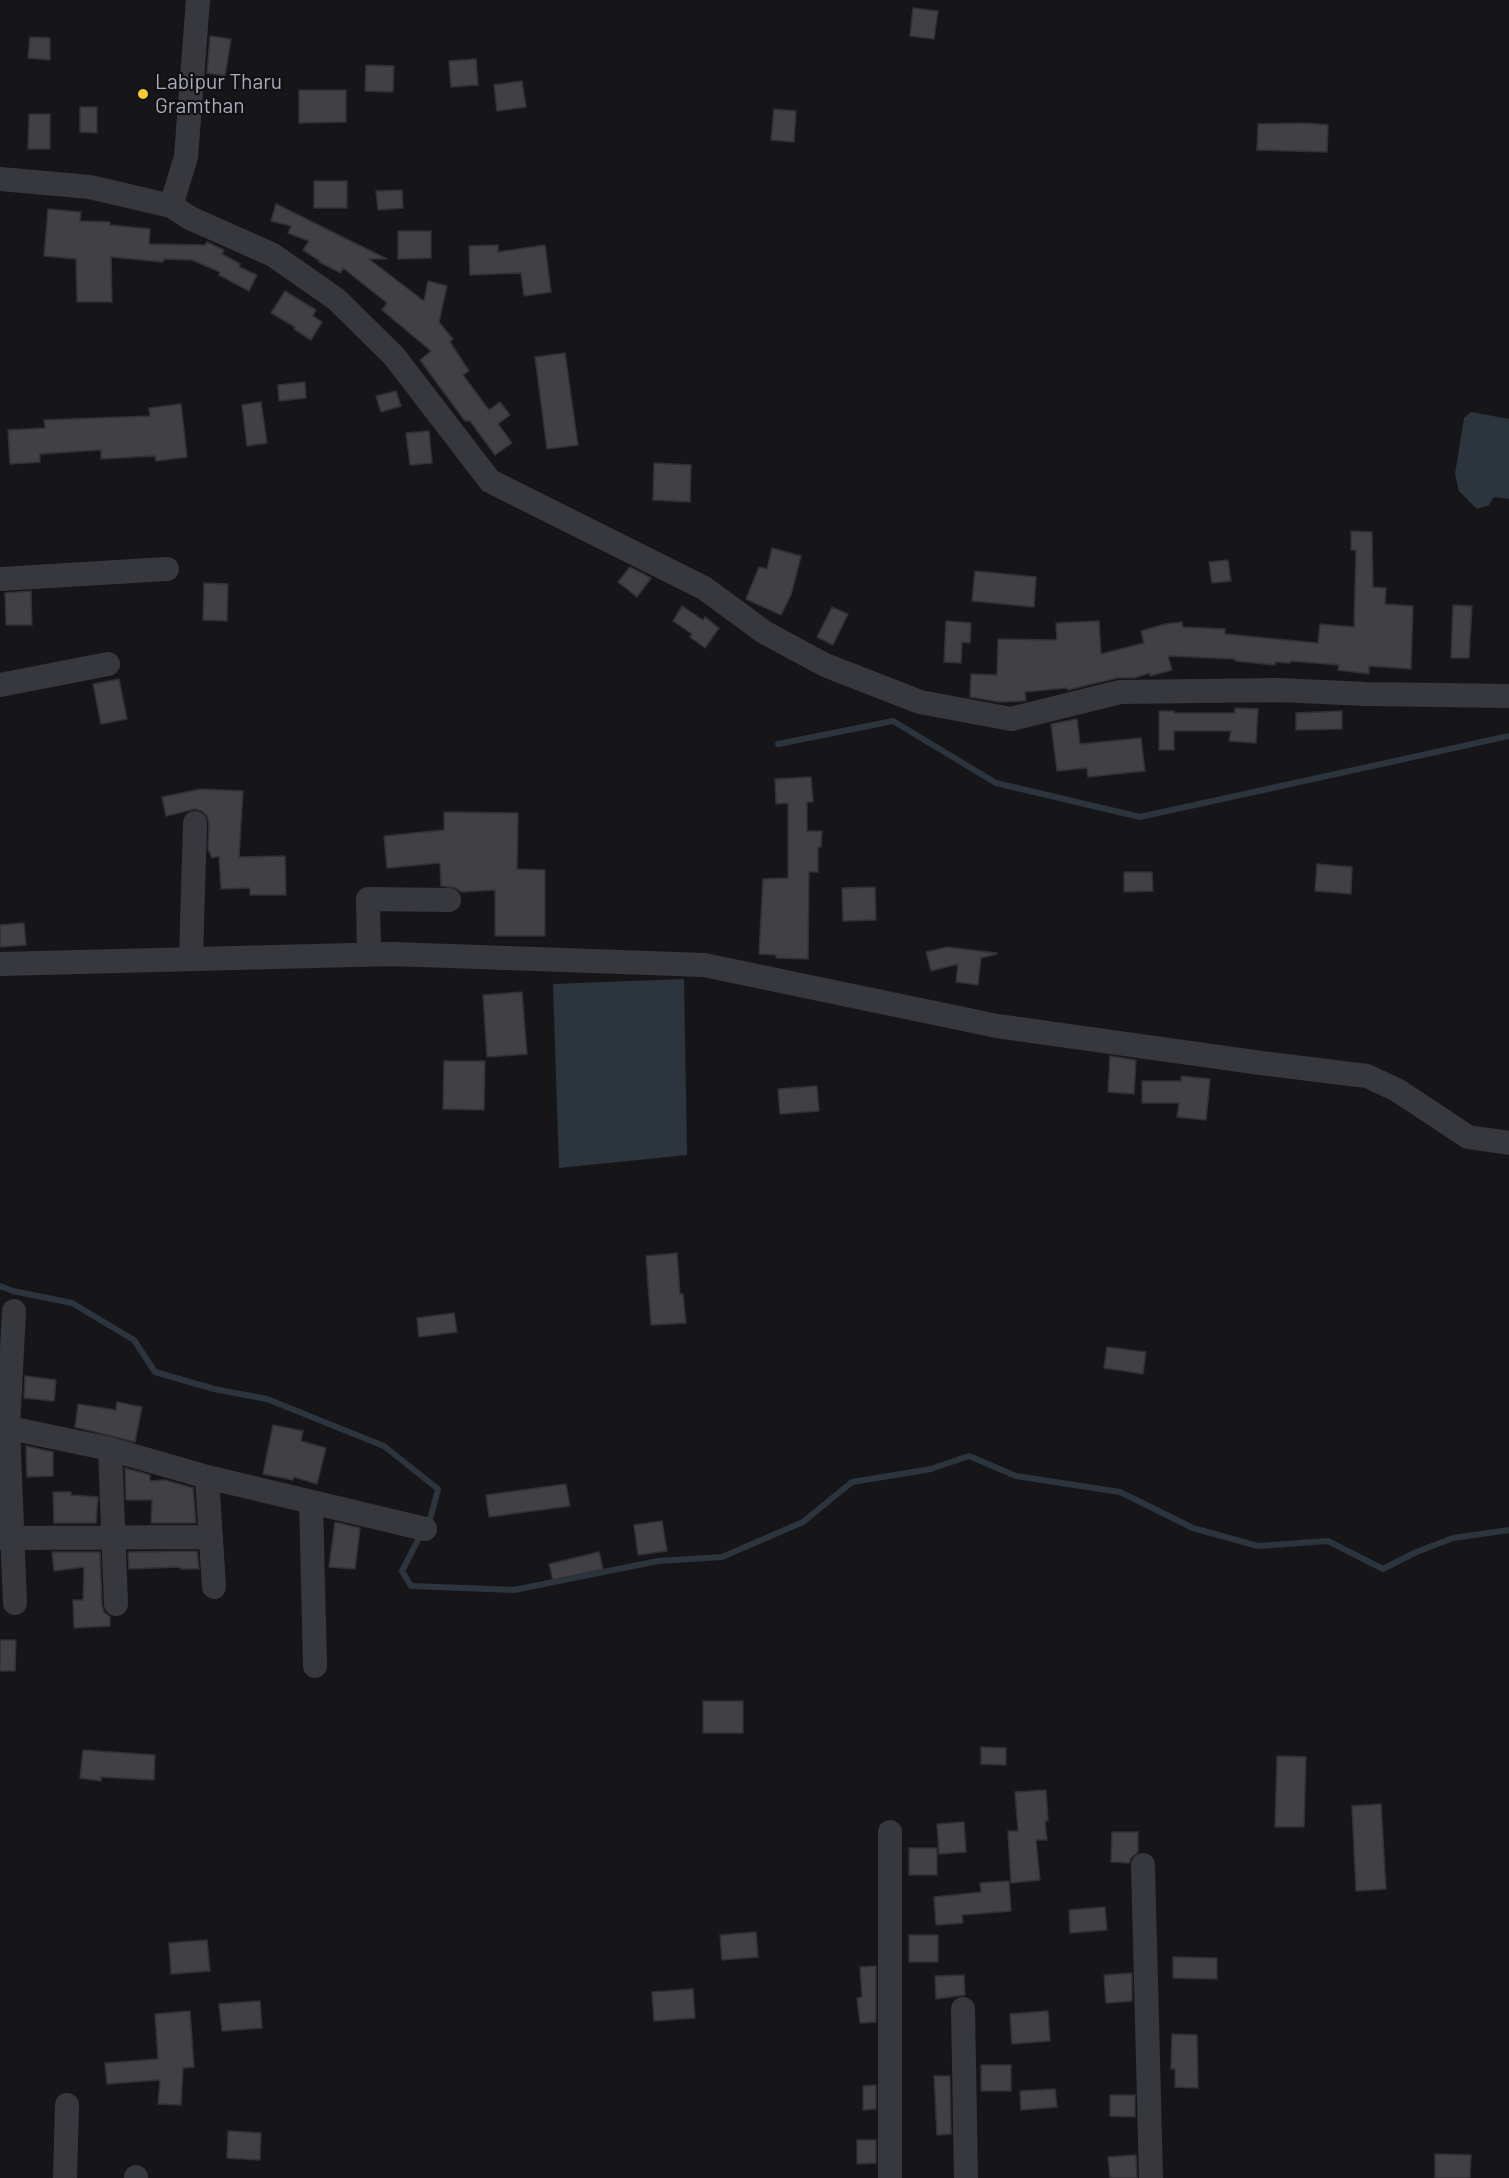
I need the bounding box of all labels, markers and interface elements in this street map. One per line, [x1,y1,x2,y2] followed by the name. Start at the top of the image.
[155,69,282,119] place label: Labipur Tharu Gramthan
[136,87,150,101] marker: Labipur Tharu Gramthan

